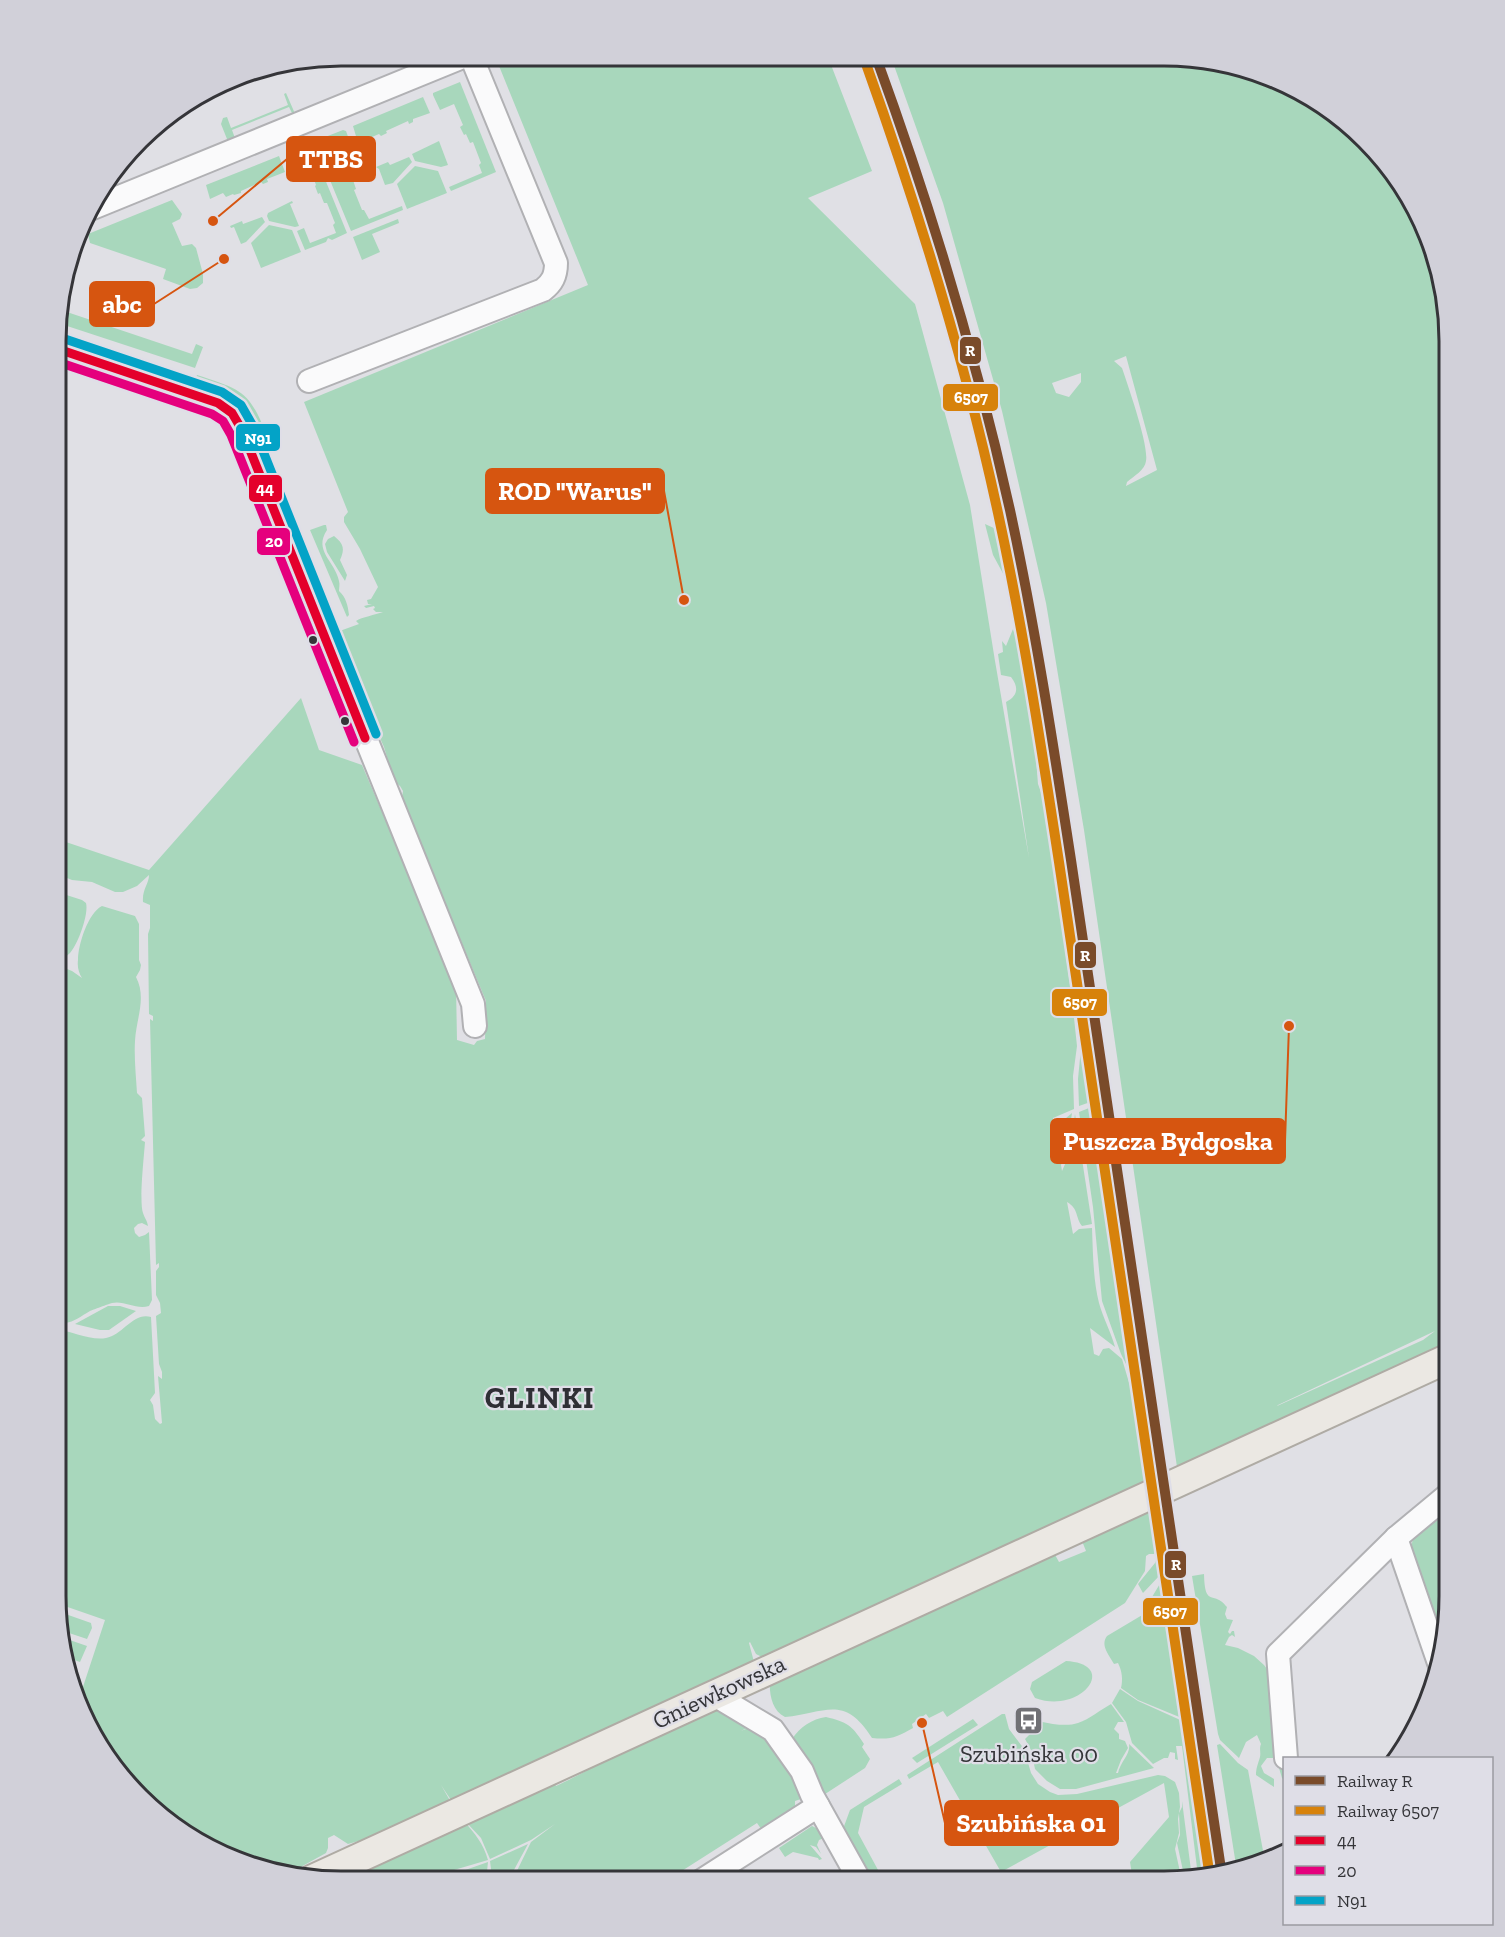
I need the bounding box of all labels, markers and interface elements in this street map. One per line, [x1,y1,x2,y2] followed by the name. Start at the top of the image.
[287,137,375,181] callout: TTBS
[299,143,363,175] text: TTBS
[90,282,154,326] callout: abc
[102,288,142,320] text: abc
[959,336,982,365] line badge: R
[965,341,976,360] text: R
[942,383,999,412] line badge: 6507
[954,388,988,407] text: 6507
[235,423,281,452] line badge: N91
[245,429,272,448] text: N91
[486,469,664,513] callout: ROD "Warus"
[248,474,283,503] line badge: 44
[498,475,652,507] text: ROD "Warus"
[256,479,274,498] text: 44
[256,527,291,556] line badge: 20
[265,532,283,551] text: 20
[307,634,319,646] unlabelled marker
[339,715,351,727] unlabelled marker
[1074,941,1097,969] line badge: R
[1080,946,1091,965] text: R
[1051,988,1108,1017] line badge: 6507
[1063,993,1097,1012] text: 6507
[1051,1119,1285,1163] callout: Puszcza Bydgoska
[1063,1125,1273,1157] text: Puszcza Bydgoska
[485,1380,595,1416] district label: GLINKI
[1164,1550,1187,1579] line badge: R
[1171,1555,1182,1574] text: R
[1142,1597,1199,1626] line badge: 6507
[1153,1602,1187,1621] text: 6507
[648,1648,790,1735] street label: Gniewkowska
[1013,1705,1045,1737] bus stop icon: Szubińska 00
[960,1739,1098,1768] place label: Szubińska 00
[1283,1757,1493,1925] legend
[1337,1770,1413,1792] text: Railway R
[1337,1800,1440,1822] text: Railway 6507
[945,1801,1118,1845] callout: Szubińska 01
[956,1807,1106,1839] text: Szubińska 01
[1337,1830,1357,1852] text: 44
[1337,1860,1357,1882] text: 20
[1337,1890,1367,1912] text: N91

